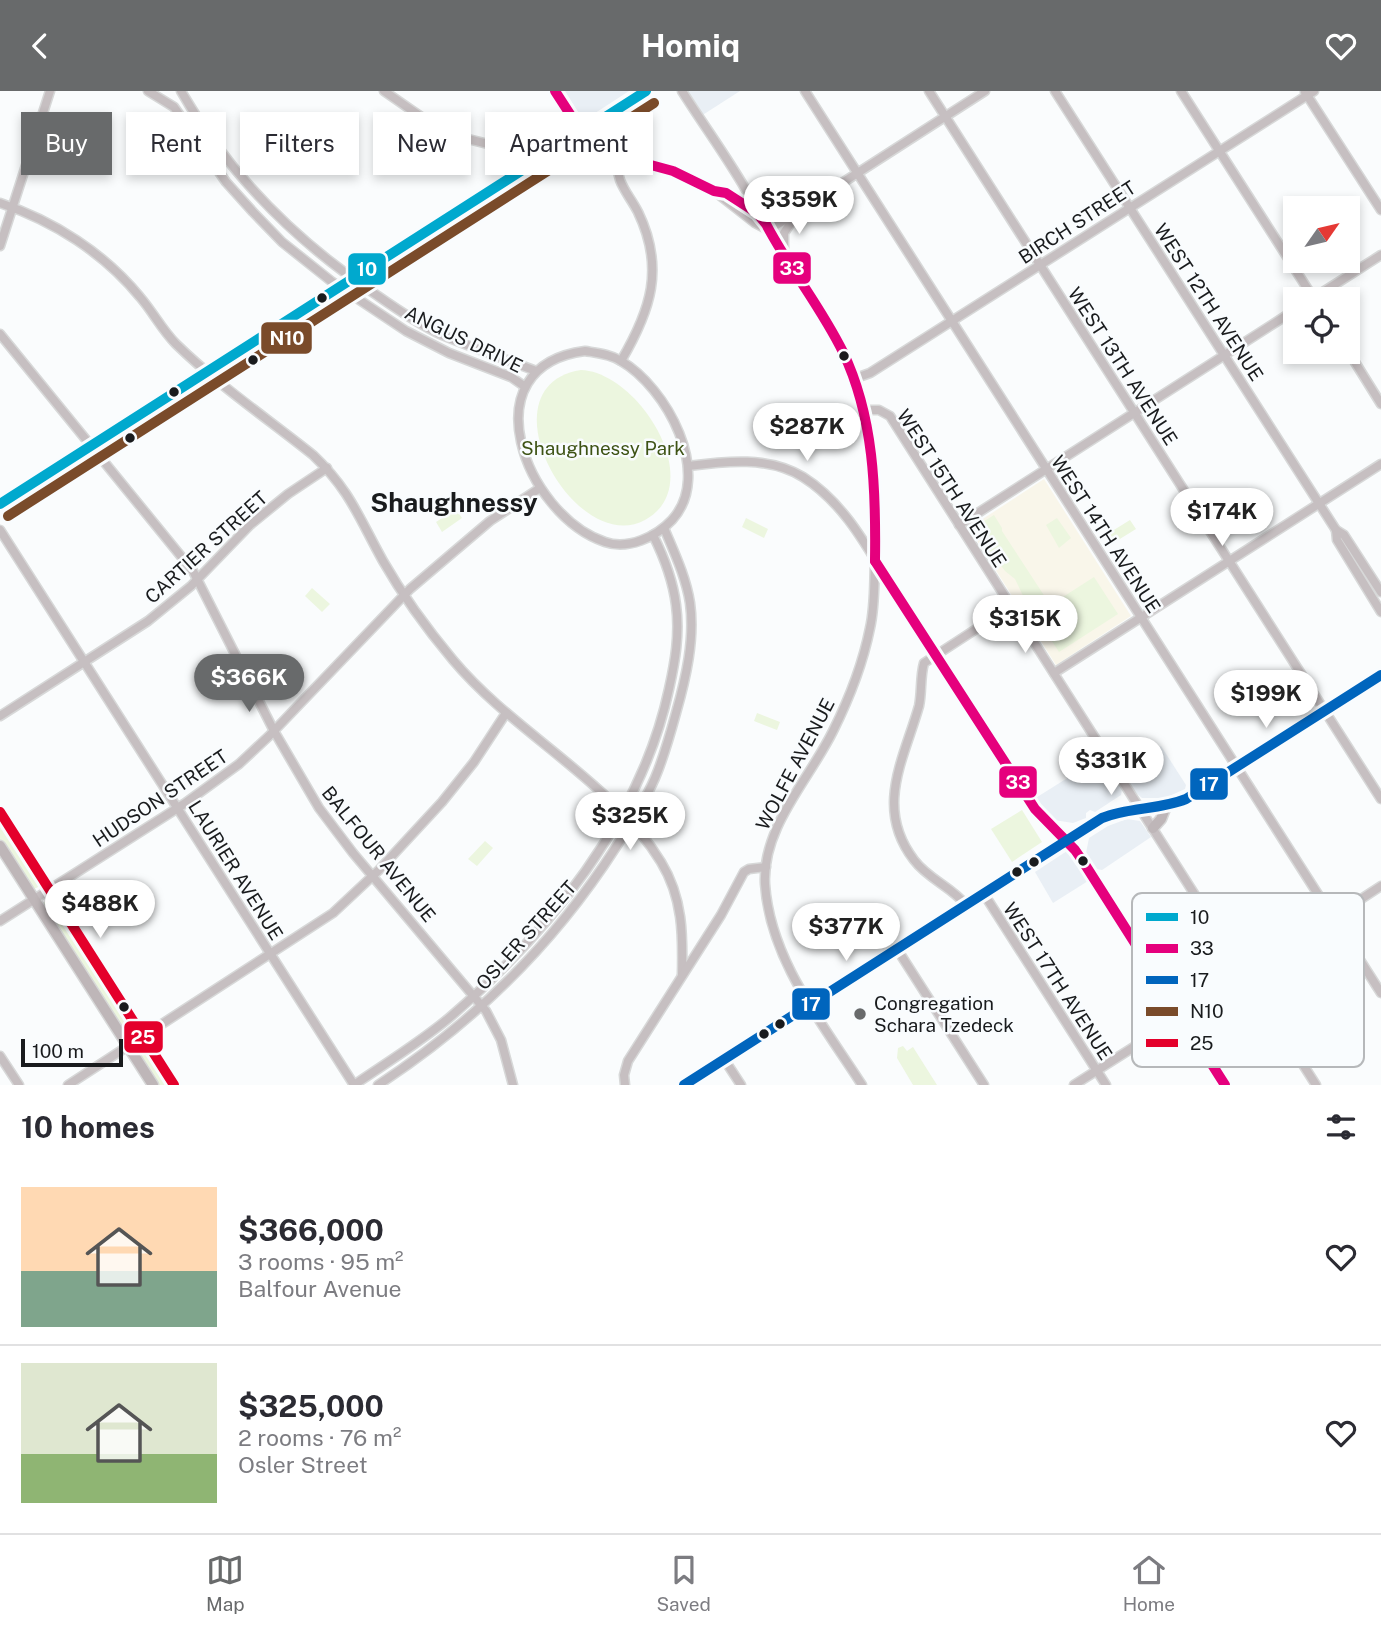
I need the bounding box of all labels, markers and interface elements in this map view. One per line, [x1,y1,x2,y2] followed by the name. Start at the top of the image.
[21,27,59,65] icon: back
[641,27,740,64] text: Homiq
[1322,27,1360,65] icon: heart
[21,112,112,175] chip: Buy
[126,112,226,175] chip: Rent
[240,112,359,175] chip: Filters
[373,112,471,175] chip: New
[485,112,653,175] chip: Apartment
[1014,176,1140,268] street label: BIRCH STREET
[750,177,848,236] pin: $359K
[760,185,838,212] text: $359K
[1283,196,1360,273] north arrow
[1283,196,1360,364] map controls
[1150,219,1268,385] street label: WEST 12TH AVENUE
[772,251,812,285] line badge: 33
[347,252,387,286] line badge: 10
[779,257,805,279] text: 33
[357,258,377,280] text: 10
[1064,283,1182,449] street label: WEST 13TH AVENUE
[1283,287,1360,364] button: locate
[315,291,329,305] unlabelled marker
[401,301,527,377] street label: ANGUS DRIVE
[260,321,313,355] line badge: N10
[269,327,305,349] text: N10
[837,349,851,363] unlabelled marker
[246,353,260,367] unlabelled marker
[167,385,181,399] unlabelled marker
[758,403,856,463] pin: $287K
[893,405,1011,571] street label: WEST 15TH AVENUE
[769,412,845,439] text: $287K
[123,431,137,445] unlabelled marker
[521,437,685,459] park label: Shaughnessy Park
[1047,451,1165,617] street label: WEST 14TH AVENUE
[140,486,272,608] street label: CARTIER STREET
[370,487,538,518] district label: Shaughnessy
[1173,489,1271,548] pin: $174K
[1186,497,1258,524] text: $174K
[976,595,1074,655] pin: $315K
[989,604,1061,631] text: $315K
[200,655,298,714] pin: $366K
[210,663,288,690] text: $366K
[1217,671,1315,730] pin: $199K
[1230,679,1302,706] text: $199K
[751,694,839,834] street label: WOLFE AVENUE
[1062,737,1160,797] pin: $331K
[88,745,232,851] street label: HUDSON STREET
[1075,746,1147,773] text: $331K
[998,765,1038,799] line badge: 33
[1189,767,1229,801] line badge: 17
[1005,771,1031,793] text: 33
[1199,773,1219,795] text: 17
[318,782,440,926] street label: BALFOUR AVENUE
[581,793,679,852] pin: $325K
[184,796,288,944] street label: LAURIER AVENUE
[591,801,669,828] text: $325K
[1076,854,1090,868] unlabelled marker
[1027,855,1041,869] unlabelled marker
[1010,865,1024,879] unlabelled marker
[471,876,581,994] street label: OSLER STREET
[51,881,149,940] pin: $488K
[61,889,139,916] text: $488K
[1132,893,1364,1067] legend
[999,898,1117,1064] street label: WEST 17TH AVENUE
[797,903,895,963] pin: $377K
[1190,906,1209,928] text: 10
[808,912,884,939] text: $377K
[1190,937,1214,959] text: 33
[1190,969,1209,991] text: 17
[791,987,831,1021] line badge: 17
[874,992,1014,1036] place label: Congregation Schara Tzedeck
[801,993,821,1015] text: 17
[117,1000,131,1014] unlabelled marker
[1190,1000,1224,1022] text: N10
[852,1006,868,1022] marker: Congregation Schara Tzedeck
[773,1017,787,1031] unlabelled marker
[123,1020,164,1054] line badge: 25
[131,1026,155,1048] text: 25
[757,1027,771,1041] unlabelled marker
[1190,1032,1214,1054] text: 25
[21,1036,122,1068] scale bar
[32,1040,84,1062] text: 100 m
[1322,1108,1360,1146] icon: filters
[21,1109,155,1145] text: 10 homes
[238,1212,384,1248] text: $366,000
[77,1215,161,1299] icon: home
[1322,1238,1360,1276] icon: heart
[238,1248,404,1275] text: 3 rooms · 95 m²
[238,1275,402,1302] text: Balfour Avenue
[238,1388,384,1424] text: $325,000
[77,1391,161,1475] icon: home
[1322,1414,1360,1452] icon: heart
[238,1424,401,1451] text: 2 rooms · 76 m²
[238,1451,368,1478] text: Osler Street
[206,1551,245,1615] tab: Map
[656,1551,711,1615] tab: Saved
[1123,1551,1175,1615] tab: Home

